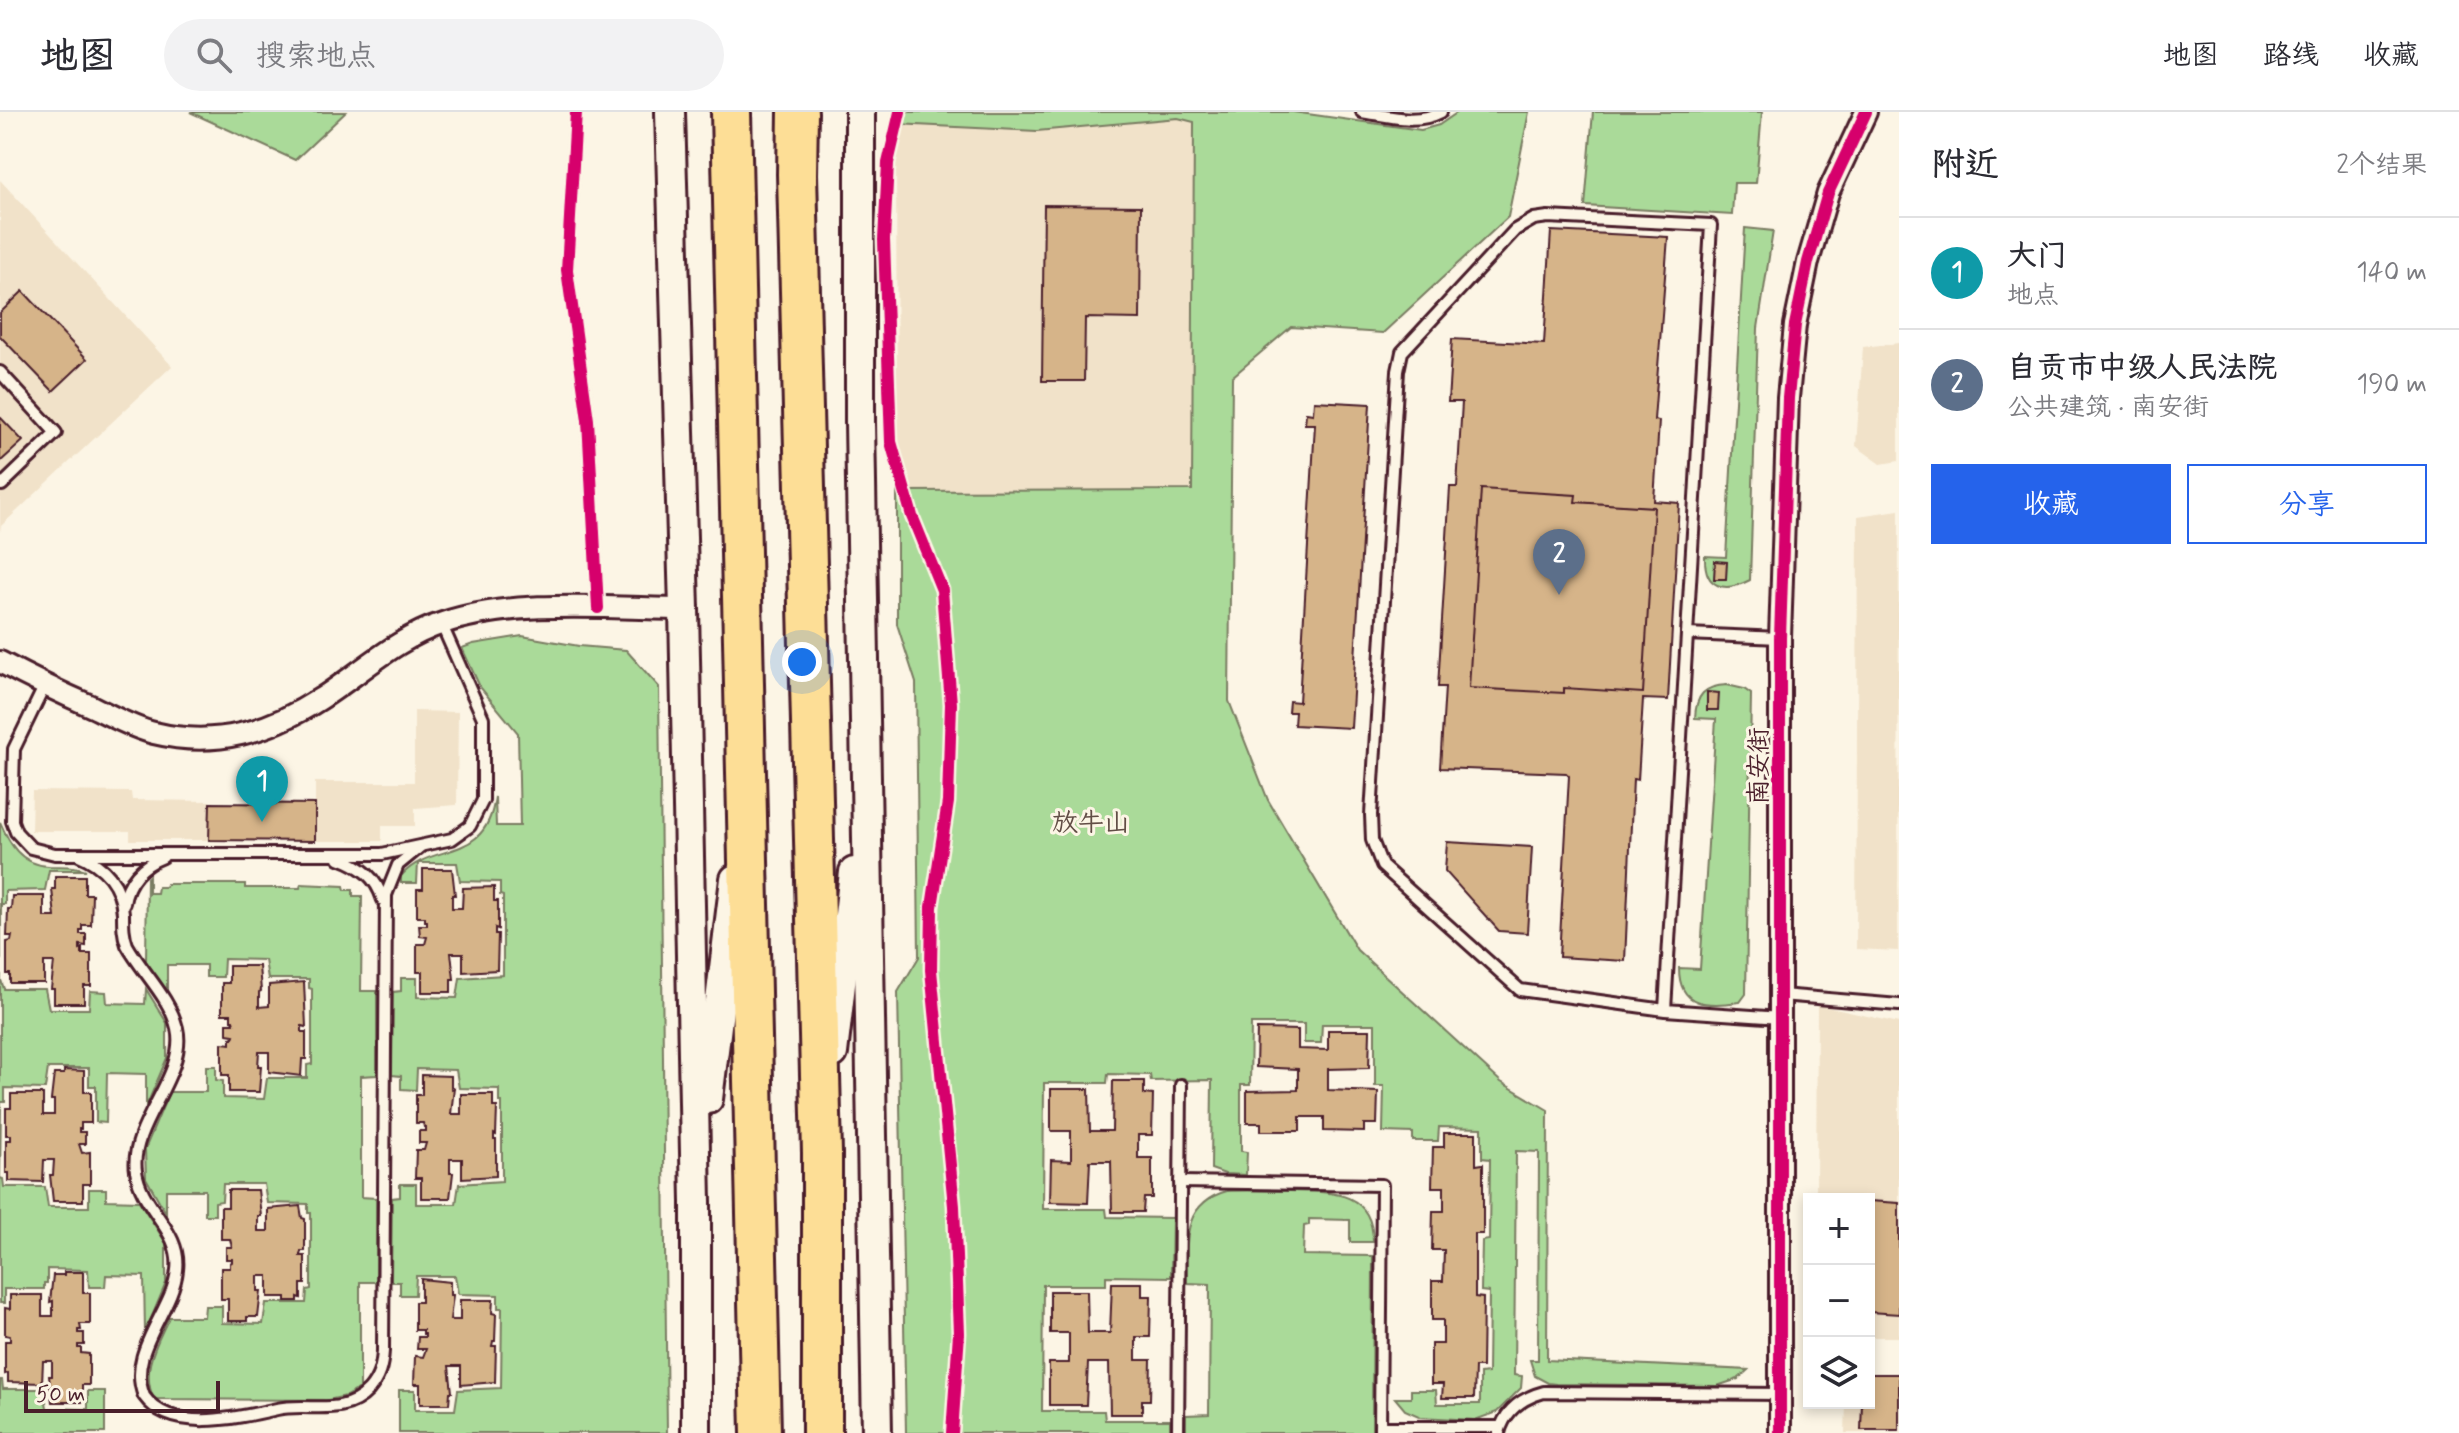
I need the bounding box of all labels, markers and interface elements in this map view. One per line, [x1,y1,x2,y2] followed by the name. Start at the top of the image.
[164,19,724,91] search box
[40,33,116,82] text: 地图
[192,33,236,77] icon: search
[256,37,376,76] text: 搜索地点
[2163,38,2219,75] text: 地图
[2263,38,2319,75] text: 路线
[2363,38,2419,75] text: 收藏
[1931,143,1999,188] text: 附近
[2336,149,2427,183] text: 2个结果
[2007,237,2067,276] text: 大门
[1951,256,1963,290] text: 1
[2356,256,2427,290] text: 140 m
[2007,279,2059,313] text: 地点
[2007,349,2277,388] text: 自贡市中级人民法院
[1951,368,1963,402] text: 2
[2357,368,2427,402] text: 190 m
[2007,391,2209,425] text: 公共建筑 · 南安街
[1931,464,2171,544] button: 收藏
[2187,464,2427,544] button: 分享
[1533,529,1585,595] pin: 2
[782,642,822,682] your location
[1743,727,1777,805] street label: 南安街
[236,756,288,822] pin: 1
[1052,807,1130,841] park label: 放牛山
[1803,1193,1875,1409] map controls
[1803,1193,1875,1265] button: +
[1803,1265,1875,1337] button: −
[1803,1337,1875,1409] button: layers
[24,1377,220,1413] scale bar
[36,1381,85,1409] text: 50 m

